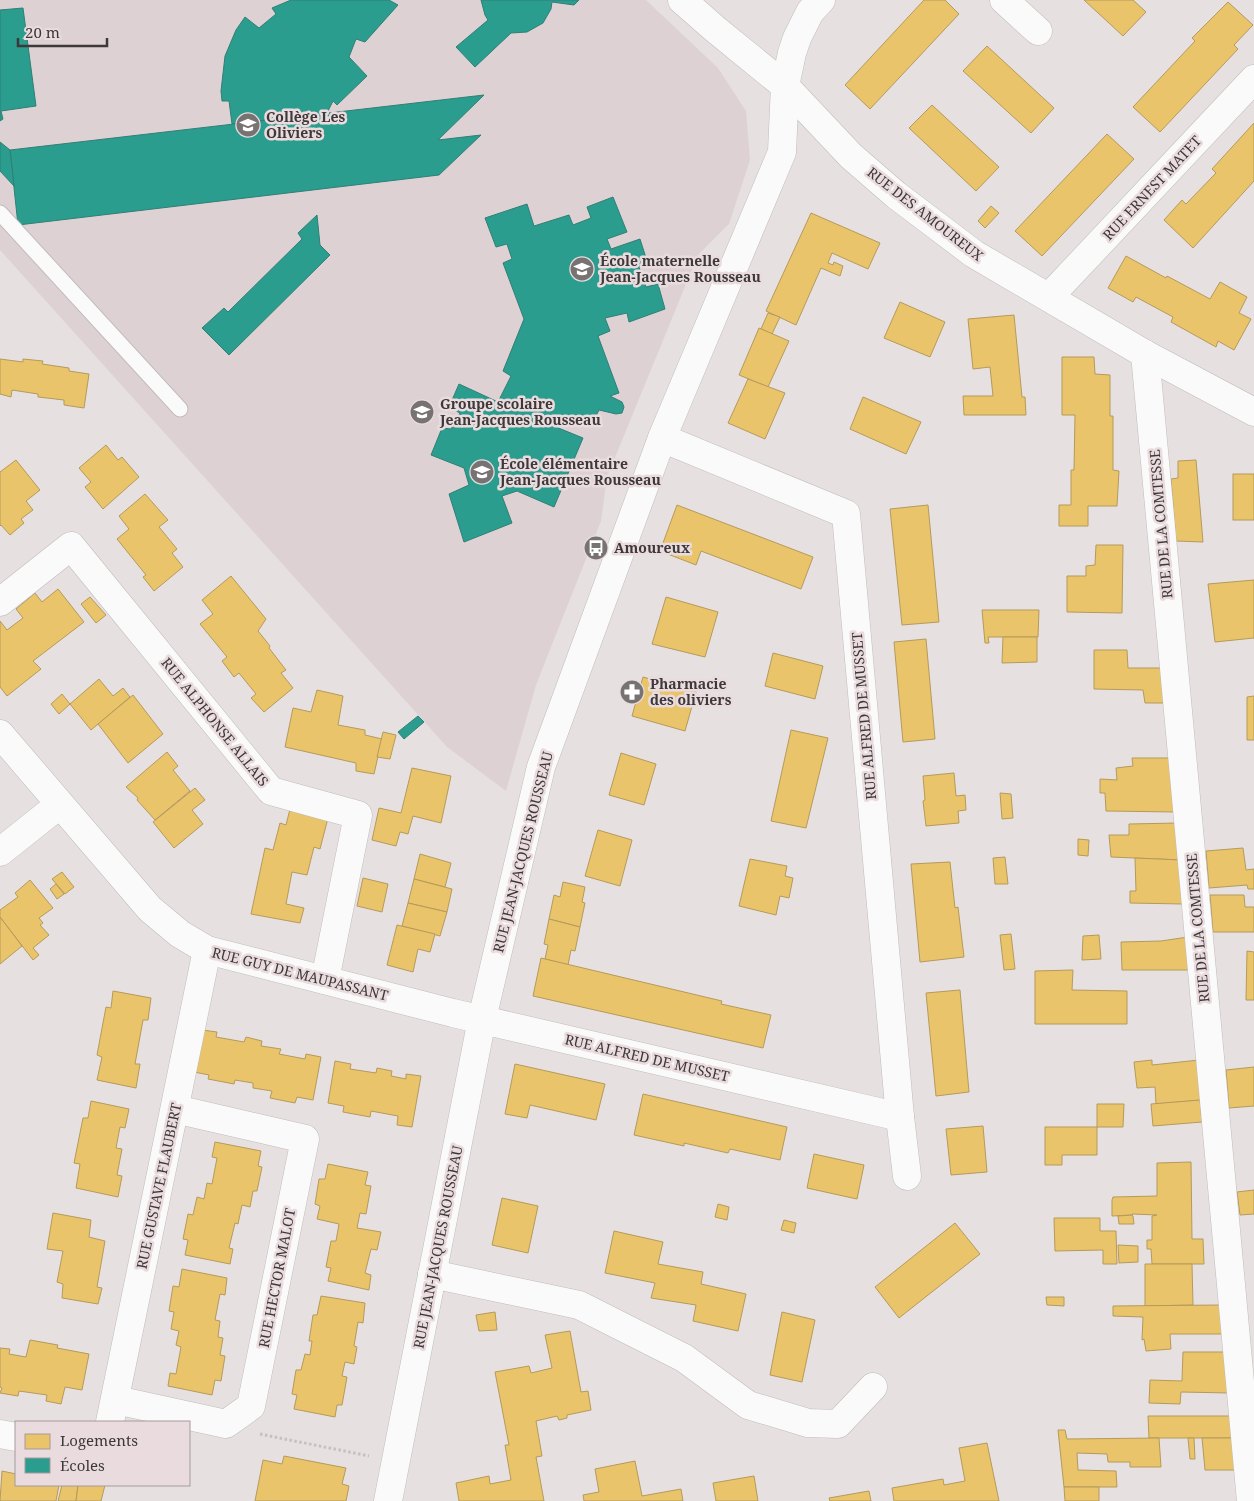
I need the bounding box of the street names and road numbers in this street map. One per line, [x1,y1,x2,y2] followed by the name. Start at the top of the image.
[1098,131,1205,244] street label: RUE ERNEST MATET
[863,162,988,265] street label: RUE DES AMOUREUX
[1144,448,1176,599] street label: RUE DE LA COMTESSE
[847,631,880,801] street label: RUE ALFRED DE MUSSET
[157,653,273,790] street label: RUE ALPHONSE ALLAIS
[488,749,557,954] street label: RUE JEAN-JACQUES ROUSSEAU
[1181,852,1213,1003] street label: RUE DE LA COMTESSE
[210,942,391,1005] street label: RUE GUY DE MAUPASSANT
[563,1029,732,1086] street label: RUE ALFRED DE MUSSET
[132,1101,185,1271] street label: RUE GUSTAVE FLAUBERT
[408,1144,467,1350] street label: RUE JEAN-JACQUES ROUSSEAU
[254,1206,299,1349] street label: RUE HECTOR MALOT

